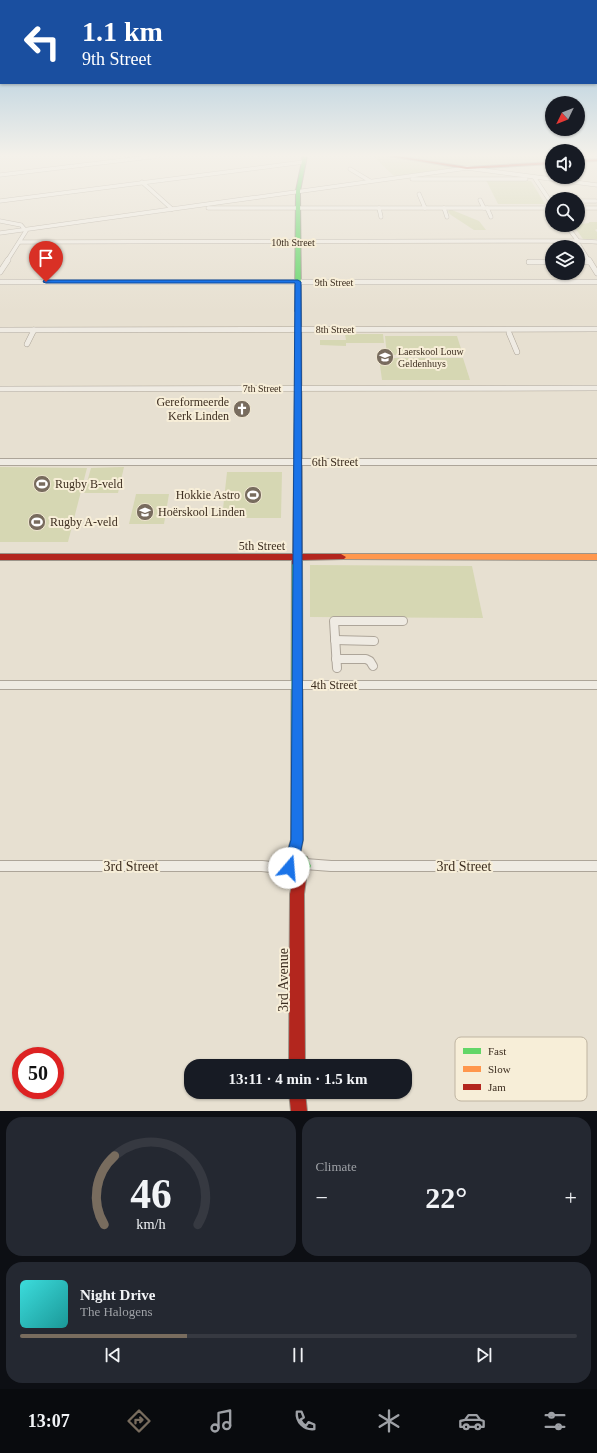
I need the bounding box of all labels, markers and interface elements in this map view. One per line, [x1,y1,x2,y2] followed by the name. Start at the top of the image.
[16,16,68,68] icon: left
[82,16,163,47] text: 1.1 km
[82,49,152,69] text: 9th Street
[545,96,585,136] north arrow
[545,96,585,280] map controls
[545,144,585,184] button: sound
[545,192,585,232] button: search
[271,237,315,248] street label: 10th Street
[545,240,585,280] button: layers
[29,241,63,282] pin
[35,247,57,269] icon: arrive
[315,277,354,288] street label: 9th Street
[316,324,355,335] street label: 8th Street
[398,346,465,369] place label: Laerskool Louw Geldenhuys
[375,347,395,367] school or university icon: Laerskool Louw Geldenhuys
[243,383,282,394] street label: 7th Street
[156,395,229,423] place label: Gereformeerde Kerk Linden
[232,399,252,419] church icon: Gereformeerde Kerk Linden
[312,455,359,469] street label: 6th Street
[32,474,52,494] sports icon: Rugby B-veld
[55,477,123,491] place label: Rugby B-veld
[243,485,263,505] sports icon: Hokkie Astro
[176,488,240,502] place label: Hokkie Astro
[135,502,155,522] school or university icon: Hoërskool Linden
[158,505,245,519] place label: Hoërskool Linden
[27,512,47,532] sports icon: Rugby A-veld
[50,515,118,529] place label: Rugby A-veld
[239,539,286,553] street label: 5th Street
[311,678,358,692] street label: 4th Street
[268,847,310,889] position arrow
[104,859,159,874] street label: 3rd Street
[437,859,492,874] street label: 3rd Street
[276,948,291,1012] street label: 3rd Avenue
[455,1037,587,1101] legend
[488,1045,506,1057] text: Fast
[12,1047,64,1099] speed limit sign: 50
[488,1063,511,1075] text: Slow
[229,1071,367,1087] text: 13:11 · 4 min · 1.5 km
[488,1081,506,1093] text: Jam
[316,1159,357,1174] text: Climate
[130,1170,172,1216] text: 46
[425,1181,467,1214] text: 22°
[316,1185,328,1210] text: −
[565,1185,577,1210] text: +
[136,1215,165,1231] text: km/h
[80,1287,155,1303] text: Night Drive
[80,1304,153,1319] text: The Halogens
[102,1344,124,1366] icon: previous
[287,1344,309,1366] icon: pause
[473,1344,495,1366] icon: next
[125,1407,153,1435] icon: directions
[208,1407,236,1435] icon: music
[291,1407,319,1435] icon: phone
[375,1407,403,1435] icon: climate
[458,1407,486,1435] icon: car
[541,1407,569,1435] icon: filters
[28,1411,70,1431] text: 13:07

